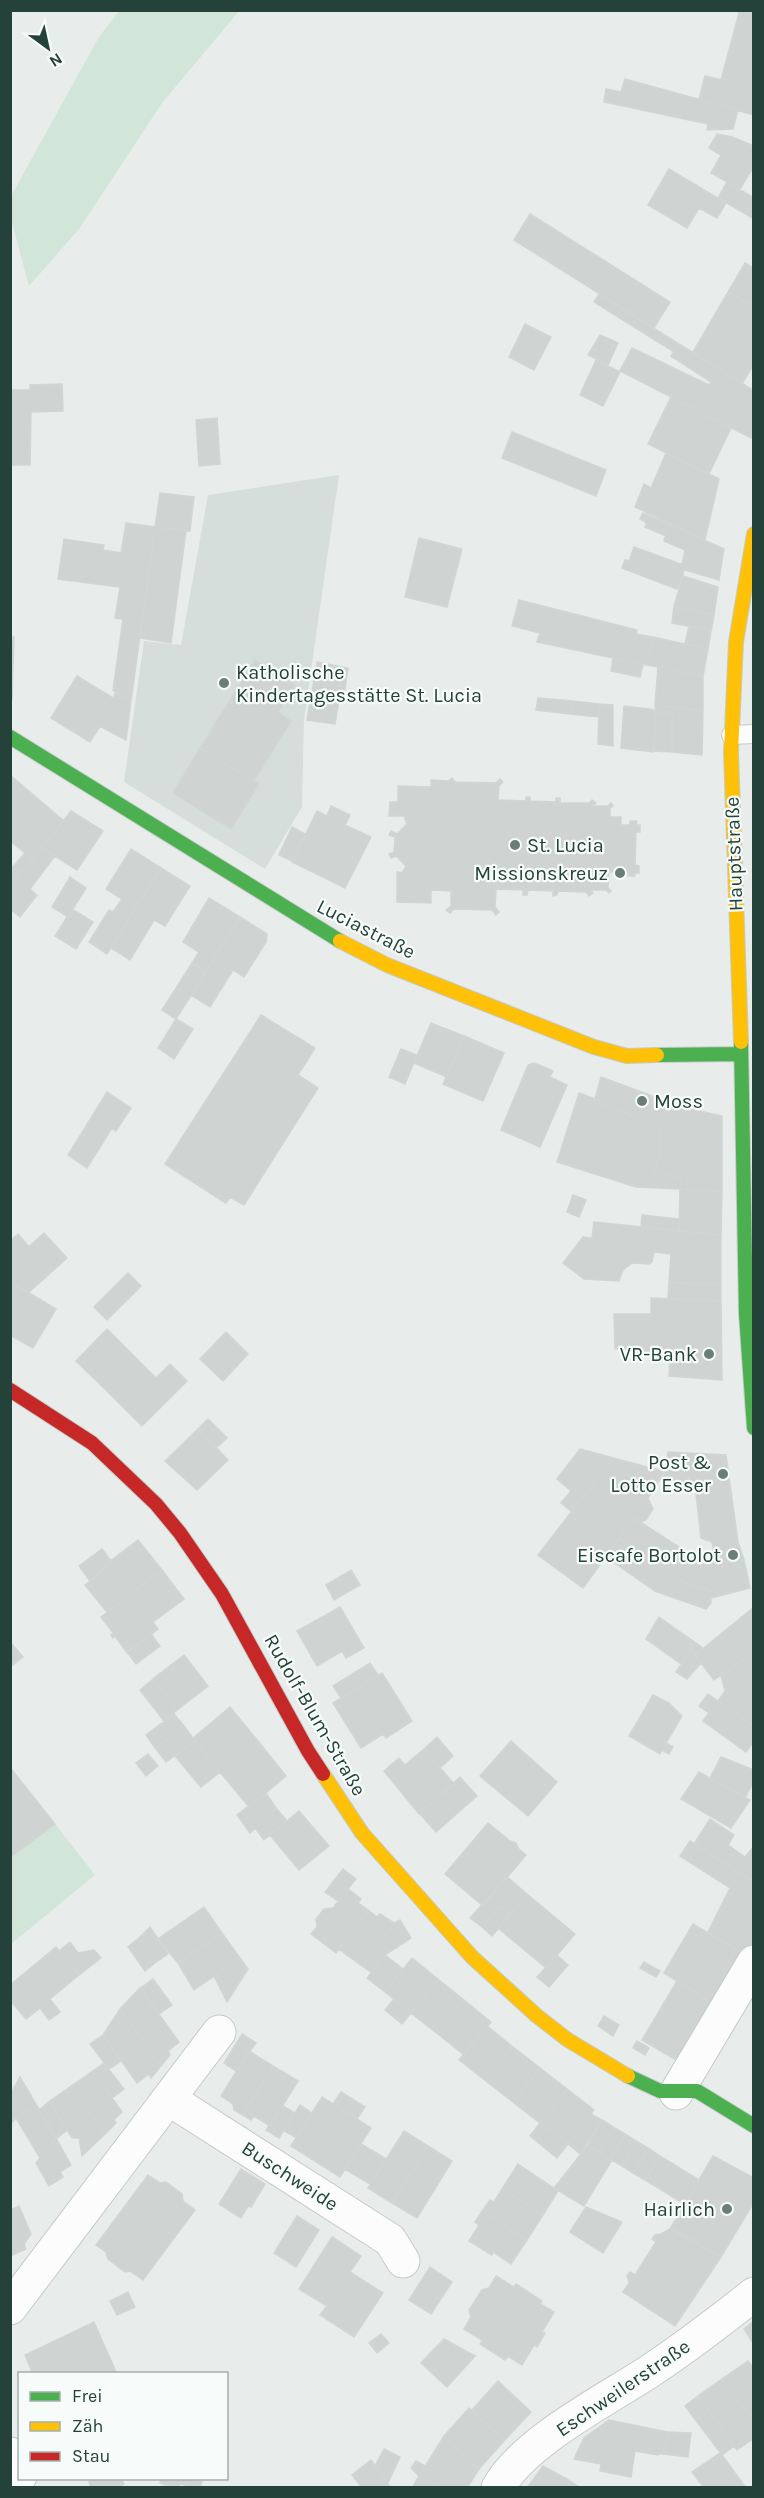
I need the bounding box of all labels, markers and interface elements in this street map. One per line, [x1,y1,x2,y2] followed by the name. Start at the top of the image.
[18,18,78,78] north arrow
[46,49,66,71] text: N
[236,661,482,707] place label: Katholische Kindertagesstätte St. Lucia
[217,676,231,690] marker: Katholische Kindertagesstätte St. Lucia
[721,796,747,912] street label: Hauptstraße
[527,834,604,857] place label: St. Lucia
[508,838,522,852] marker: St. Lucia
[474,862,608,885] place label: Missionskreuz
[613,866,627,880] marker: Missionskreuz
[313,894,419,964] street label: Luciastraße
[654,1090,703,1113] place label: Moss
[635,1094,649,1108] marker: Moss
[620,1343,697,1366] place label: VR-Bank
[702,1347,716,1361] marker: VR-Bank
[610,1451,712,1497] place label: Post & Lotto Esser
[716,1467,730,1481] marker: Post & Lotto Esser
[577,1544,721,1567] place label: Eiscafe Bortolot
[726,1548,740,1562] marker: Eiscafe Bortolot
[259,1630,371,1800] street label: Rudolf-Blum-Straße
[237,2136,343,2216] street label: Buschweide
[643,2198,715,2221] place label: Hairlich
[720,2202,734,2216] marker: Hairlich
[552,2335,694,2441] street label: Eschweilerstraße
[18,2372,228,2480] legend
[72,2385,103,2407] text: Frei
[72,2415,103,2437] text: Zäh
[72,2445,110,2467] text: Stau

